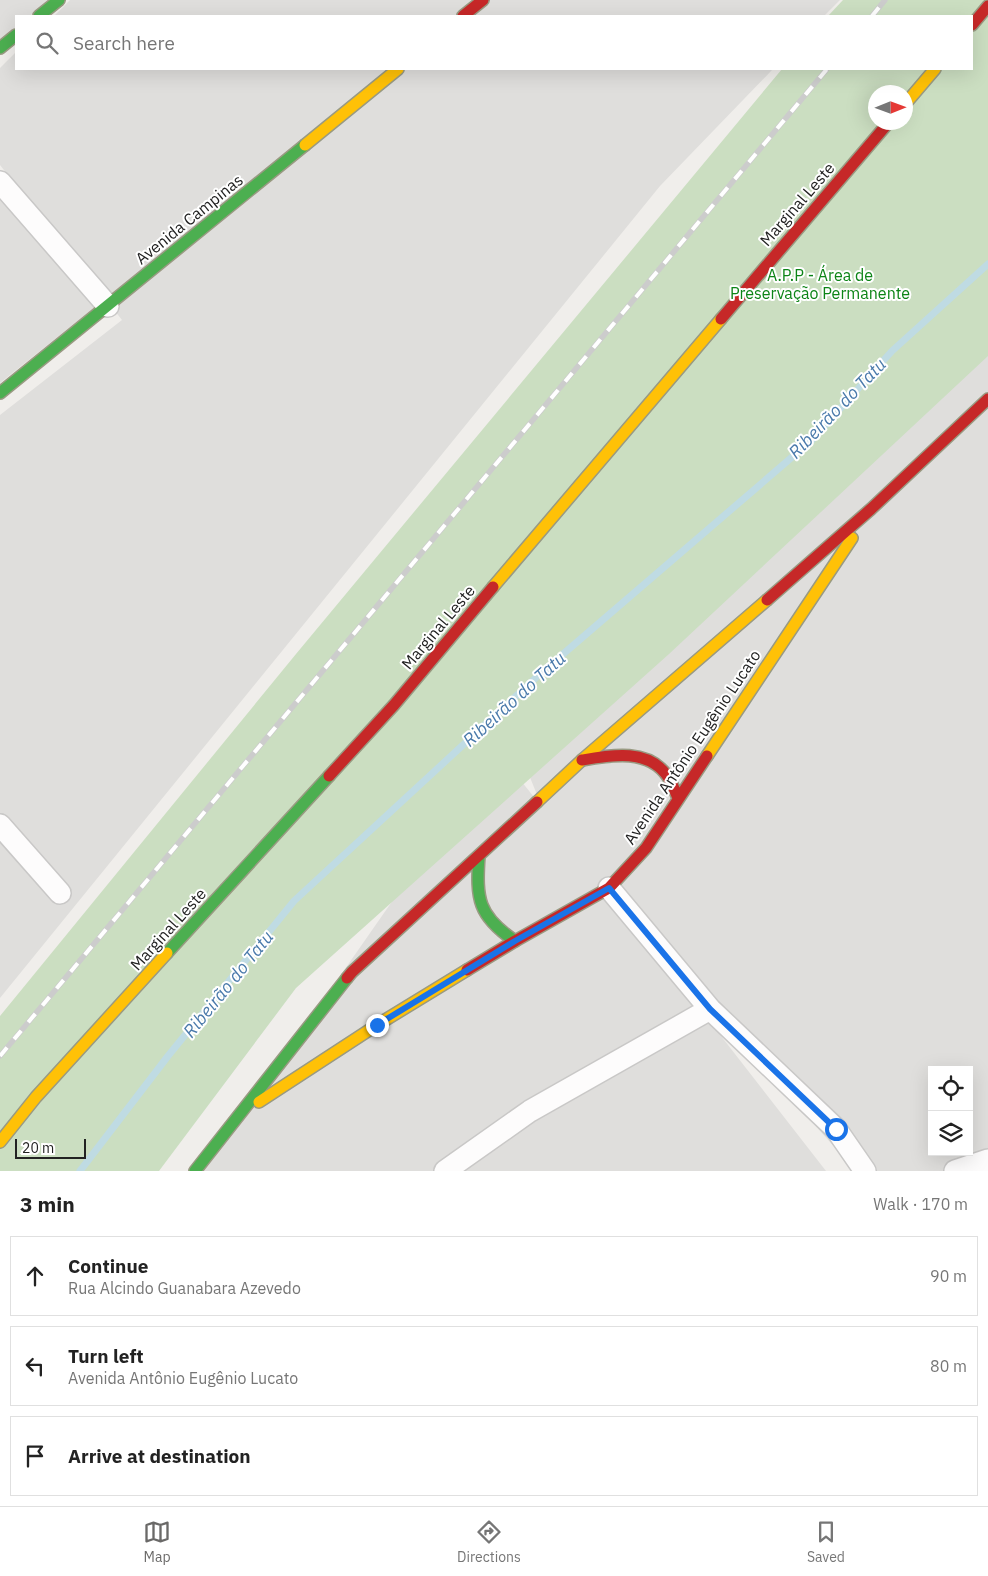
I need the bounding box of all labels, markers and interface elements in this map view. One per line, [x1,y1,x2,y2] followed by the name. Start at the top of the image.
[15,15,973,70] search box
[33,29,61,57] icon: search
[73,31,175,55] text: Search here
[868,85,913,130] north arrow
[755,158,839,250] street label: Marginal Leste
[131,170,247,268] street label: Avenida Campinas
[730,264,910,303] park label: A.P.P - Área de Preservação Permanente
[783,353,891,463] water label: Ribeirão do Tatu
[397,581,479,673] street label: Marginal Leste
[619,646,765,848] street label: Avenida Antônio Eugênio Lucato
[458,647,570,751] water label: Ribeirão do Tatu
[126,884,210,974] street label: Marginal Leste
[178,926,278,1042] water label: Ribeirão do Tatu
[366,1014,389,1037] route end
[928,1066,973,1156] map controls
[928,1066,973,1111] button: locate
[928,1111,973,1156] button: layers
[825,1118,848,1141] route start
[15,1136,86,1159] scale bar
[22,1139,54,1157] text: 20 m
[20,1190,75,1218] text: 3 min
[873,1194,968,1214] text: Walk · 170 m
[68,1254,148,1278] text: Continue
[21,1262,49,1290] icon: ahead
[930,1266,967,1286] text: 90 m
[68,1278,301,1298] text: Rua Alcindo Guanabara Azevedo
[68,1344,144,1368] text: Turn left
[21,1352,49,1380] icon: left
[930,1356,967,1376] text: 80 m
[68,1368,298,1388] text: Avenida Antônio Eugênio Lucato
[21,1442,49,1470] icon: arrive
[68,1444,251,1468] text: Arrive at destination
[143,1518,171,1566] tab: Map
[457,1518,521,1566] tab: Directions
[807,1518,845,1566] tab: Saved

